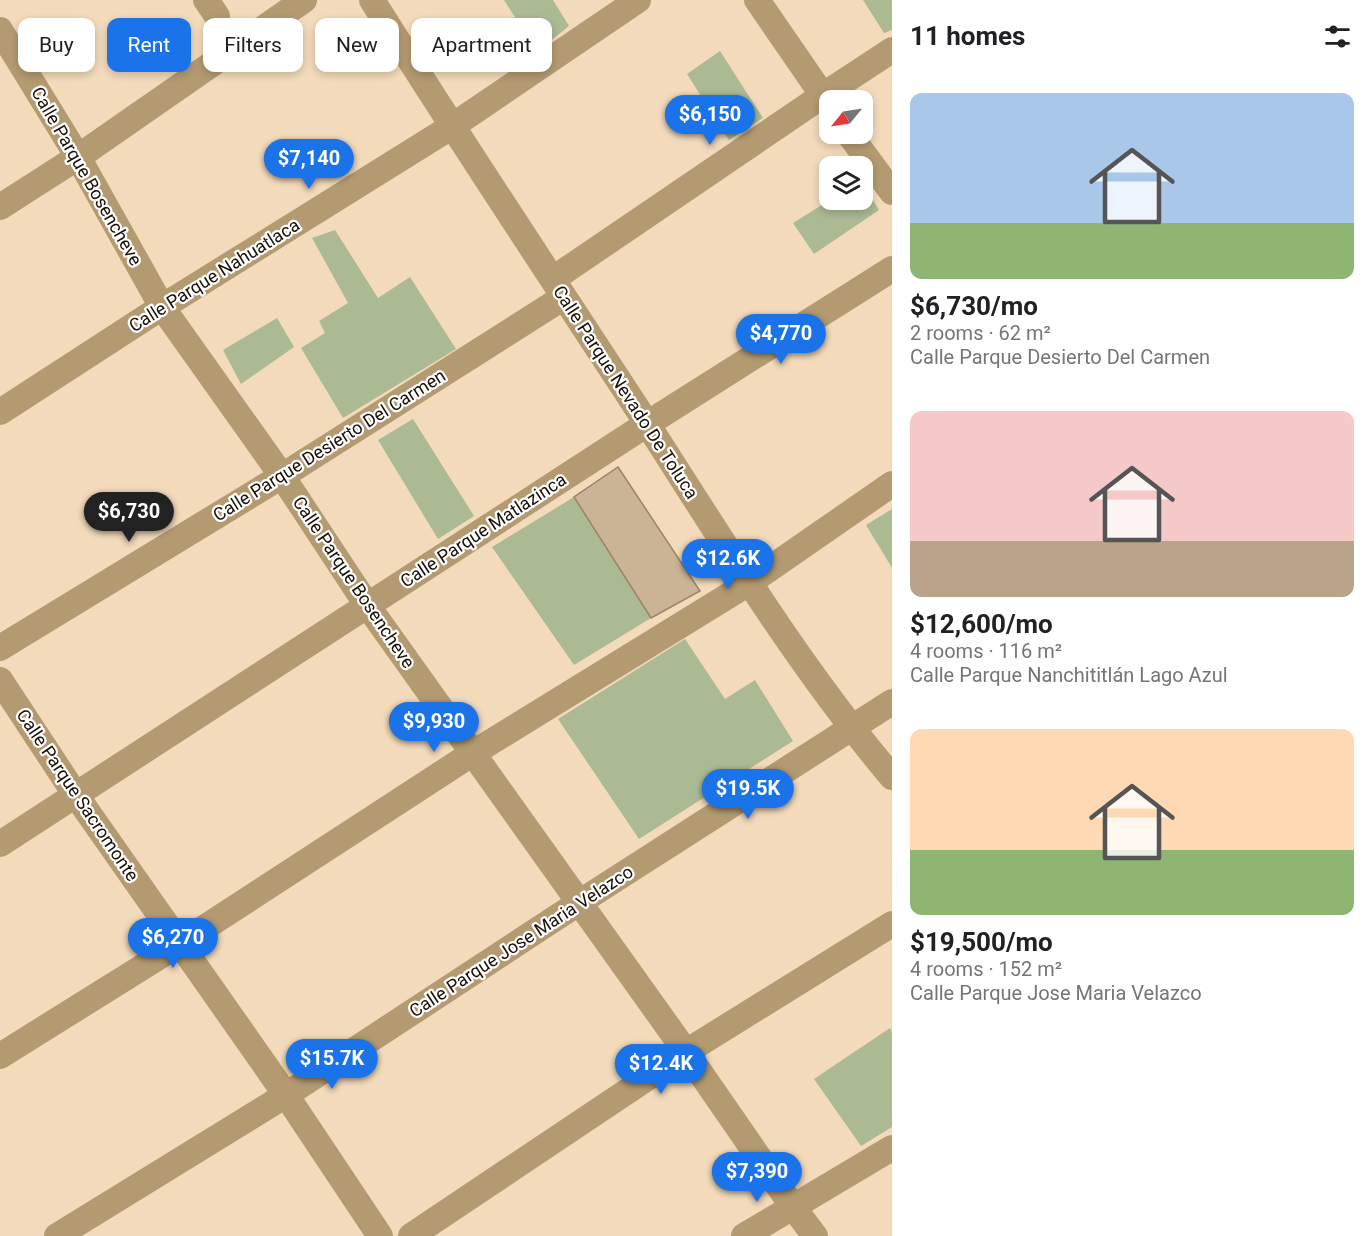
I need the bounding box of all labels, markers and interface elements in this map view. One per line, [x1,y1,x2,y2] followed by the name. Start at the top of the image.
[18,18,95,72] chip: Buy
[107,18,191,72] chip: Rent
[203,18,303,72] chip: Filters
[315,18,399,72] chip: New
[411,18,552,72] chip: Apartment
[1321,20,1354,53] icon: filters
[910,21,1025,51] text: 11 homes
[27,83,147,269] street label: Calle Parque Bosencheve
[819,90,873,144] north arrow
[819,90,873,210] map controls
[661,95,759,146] pin: $6,150
[679,102,741,126] text: $6,150
[1078,132,1186,240] icon: home
[260,139,358,190] pin: $7,140
[278,146,340,170] text: $7,140
[819,156,873,210] button: layers
[125,214,303,336] street label: Calle Parque Nahuatlaca
[549,281,703,503] street label: Calle Parque Nevado De Toluca
[910,291,1038,321] text: $6,730/mo
[732,314,830,365] pin: $4,770
[750,321,812,345] text: $4,770
[910,321,1051,345] text: 2 rooms · 62 m²
[910,345,1210,369] text: Calle Parque Desierto Del Carmen
[209,365,449,525] street label: Calle Parque Desierto Del Carmen
[1078,450,1186,558] icon: home
[396,469,570,591] street label: Calle Parque Matlazinca
[80,492,178,543] pin: $6,730
[289,492,419,672] street label: Calle Parque Bosencheve
[98,499,160,523] text: $6,730
[679,539,777,590] pin: $12.6K
[696,546,760,570] text: $12.6K
[910,609,1053,639] text: $12,600/mo
[910,639,1062,663] text: 4 rooms · 116 m²
[910,663,1228,687] text: Calle Parque Nanchititlán Lago Azul
[385,702,483,753] pin: $9,930
[13,705,143,885] street label: Calle Parque Sacromonte
[403,709,465,733] text: $9,930
[1078,768,1186,876] icon: home
[699,769,797,820] pin: $19.5K
[716,776,780,800] text: $19.5K
[405,861,637,1021] street label: Calle Parque Jose Maria Velazco
[124,918,222,969] pin: $6,270
[142,925,204,949] text: $6,270
[910,927,1053,957] text: $19,500/mo
[910,957,1062,981] text: 4 rooms · 152 m²
[910,981,1202,1005] text: Calle Parque Jose Maria Velazco
[283,1039,381,1090] pin: $15.7K
[612,1044,710,1095] pin: $12.4K
[300,1046,364,1070] text: $15.7K
[629,1051,693,1075] text: $12.4K
[708,1152,806,1203] pin: $7,390
[726,1159,788,1183] text: $7,390

